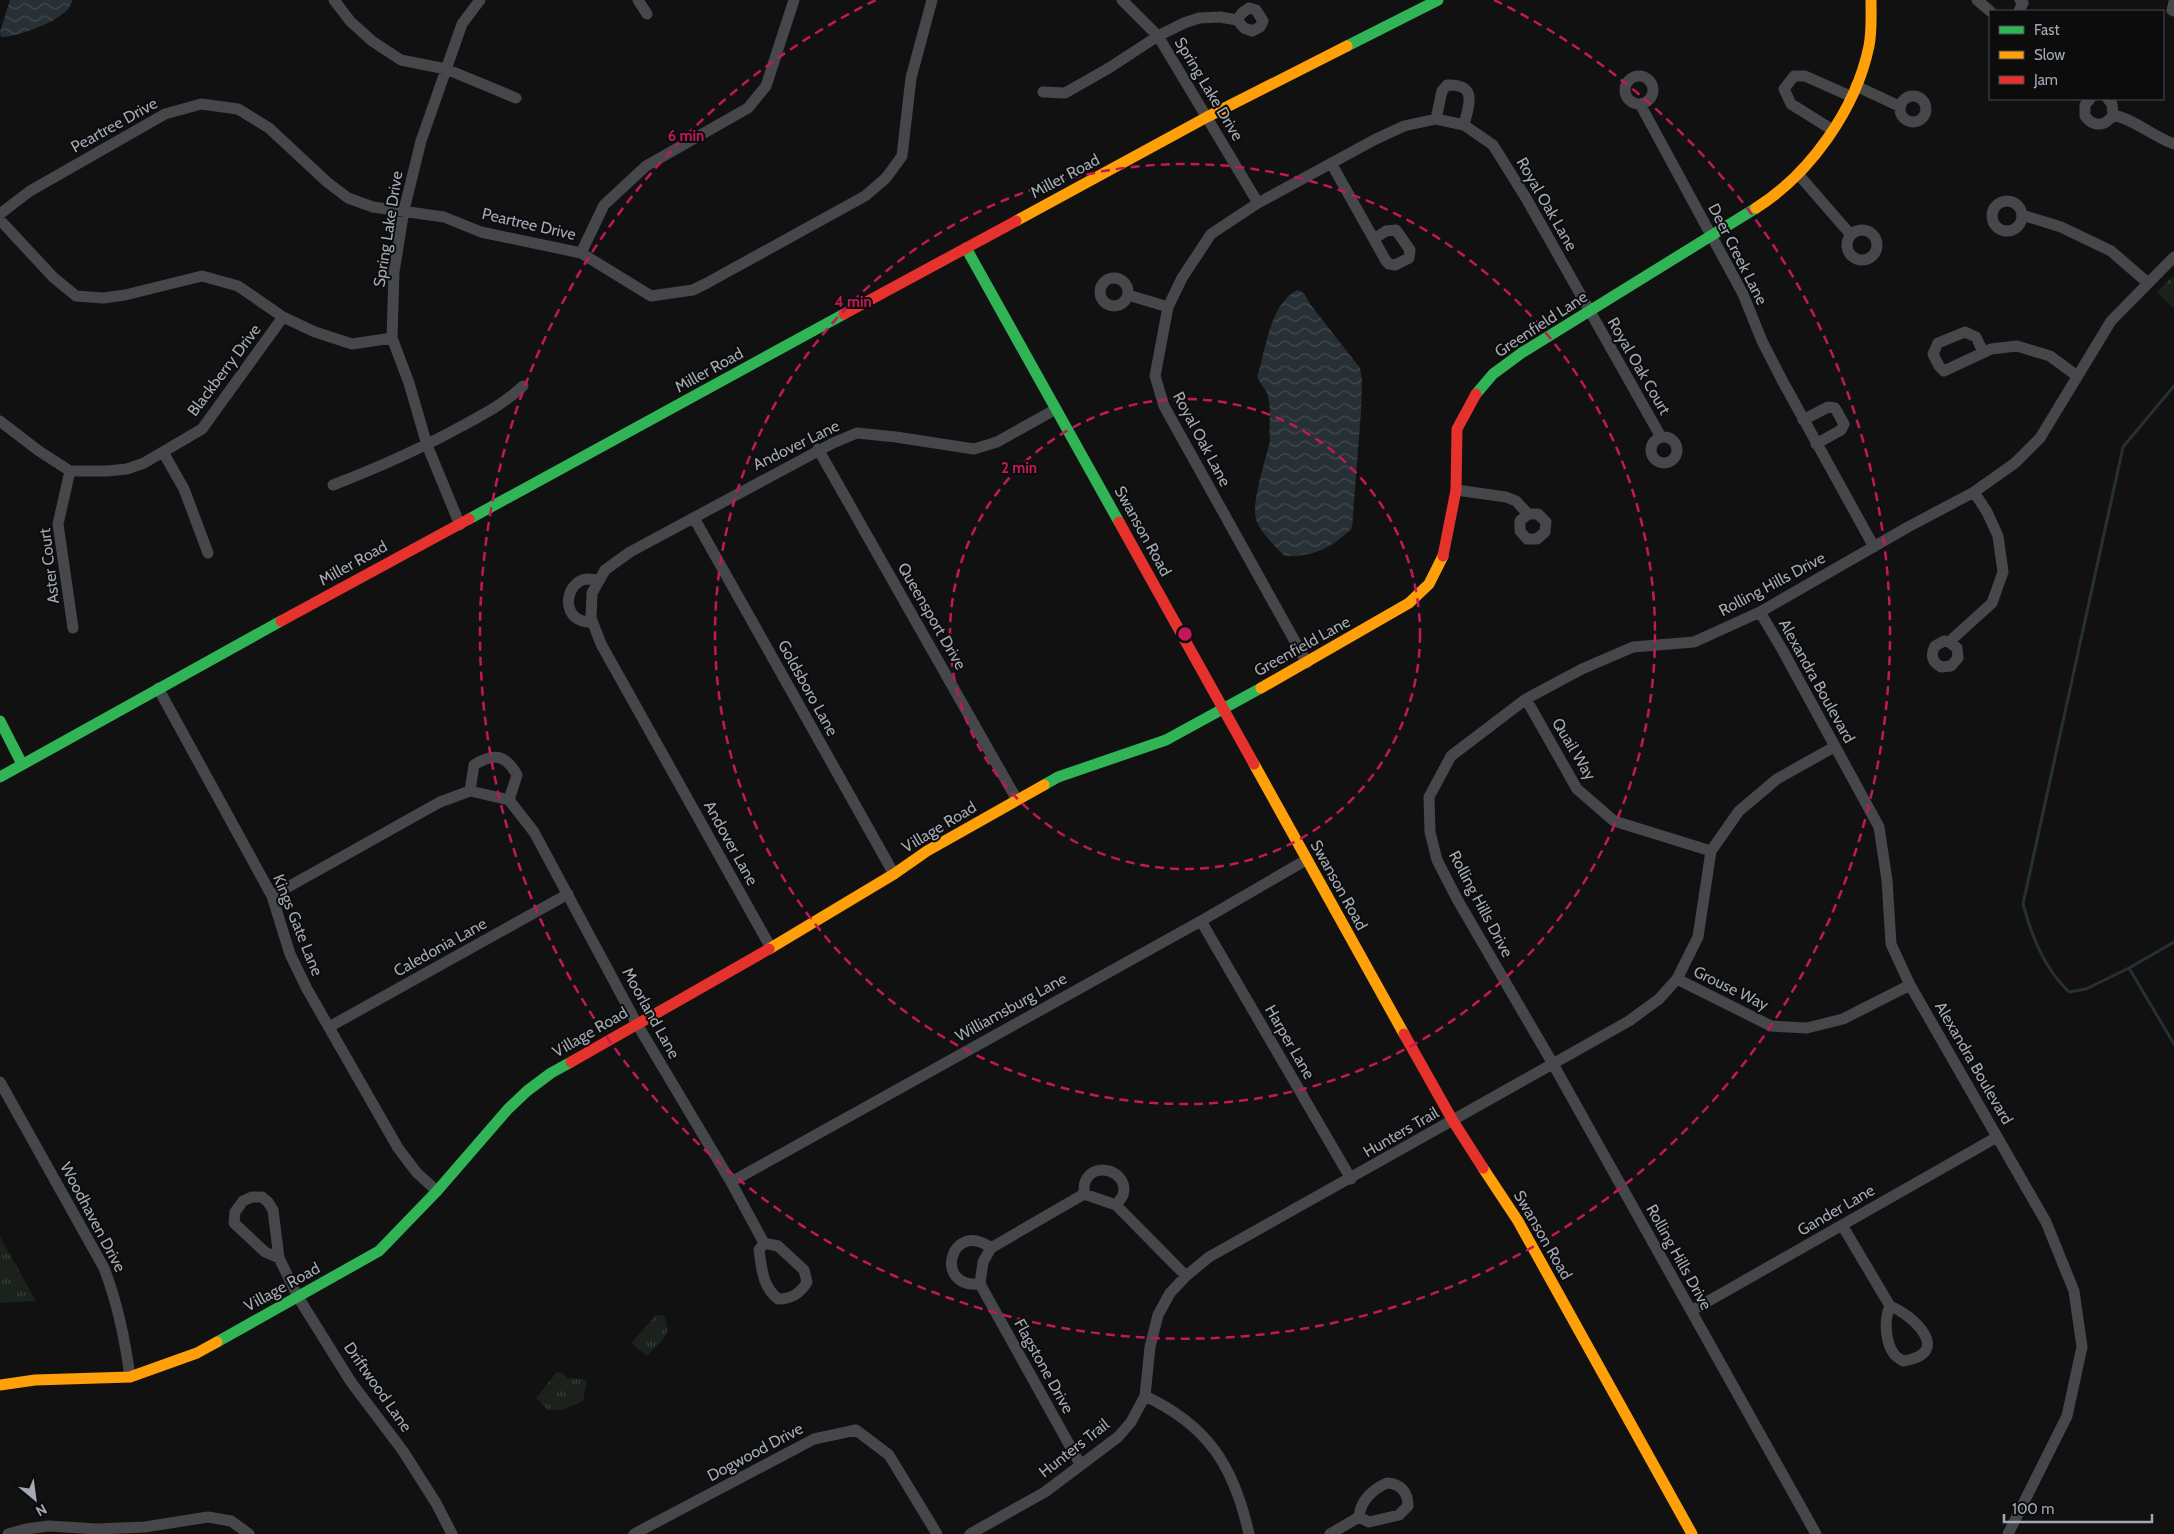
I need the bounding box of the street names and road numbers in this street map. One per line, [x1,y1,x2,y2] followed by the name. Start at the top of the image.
[1171,34,1247,144] street label: Spring Lake Drive
[67,93,161,157] street label: Peartree Drive
[1027,150,1103,202] street label: Miller Road
[1513,154,1581,254] street label: Royal Oak Lane
[369,170,407,288] street label: Spring Lake Drive
[1704,200,1772,308] street label: Deer Creek Lane
[480,204,578,244] street label: Peartree Drive
[1491,287,1591,361] street label: Greenfield Lane
[1604,314,1675,418] street label: Royal Oak Court
[183,320,265,420] street label: Blackberry Drive
[671,343,747,397] street label: Miller Road
[1169,388,1235,490] street label: Royal Oak Lane
[750,416,842,474] street label: Andover Lane
[1110,483,1176,579] street label: Swanson Road
[35,527,63,605] street label: Aster Court
[315,536,391,590] street label: Miller Road
[1716,548,1828,620] street label: Rolling Hills Drive
[894,559,970,673] street label: Queensport Drive
[1251,612,1353,680] street label: Greenfield Lane
[1775,616,1859,746] street label: Alexandra Boulevard
[774,637,842,739] street label: Goldsboro Lane
[1548,715,1600,783] street label: Quail Way
[700,797,762,889] street label: Andover Lane
[898,797,980,857] street label: Village Road
[1306,837,1372,933] street label: Swanson Road
[1445,848,1517,960] street label: Rolling Hills Drive
[269,871,327,979] street label: Kings Gate Lane
[390,914,490,980] street label: Caledonia Lane
[1690,962,1772,1014] street label: Grouse Way
[618,964,684,1062] street label: Moorland Lane
[952,969,1070,1045] street label: Williamsburg Lane
[1931,998,2017,1128] street label: Alexandra Boulevard
[1261,1002,1319,1082] street label: Harper Lane
[549,1003,631,1061] street label: Village Road
[1360,1103,1442,1161] street label: Hunters Trail
[56,1159,130,1275] street label: Woodhaven Drive
[1794,1180,1878,1240] street label: Gander Lane
[1510,1187,1576,1283] street label: Swanson Road
[1642,1201,1716,1313] street label: Rolling Hills Drive
[241,1258,323,1316] street label: Village Road
[1010,1315,1078,1417] street label: Flagstone Drive
[340,1339,416,1435] street label: Driftwood Lane
[1035,1415,1113,1481] street label: Hunters Trail
[704,1419,806,1485] street label: Dogwood Drive

